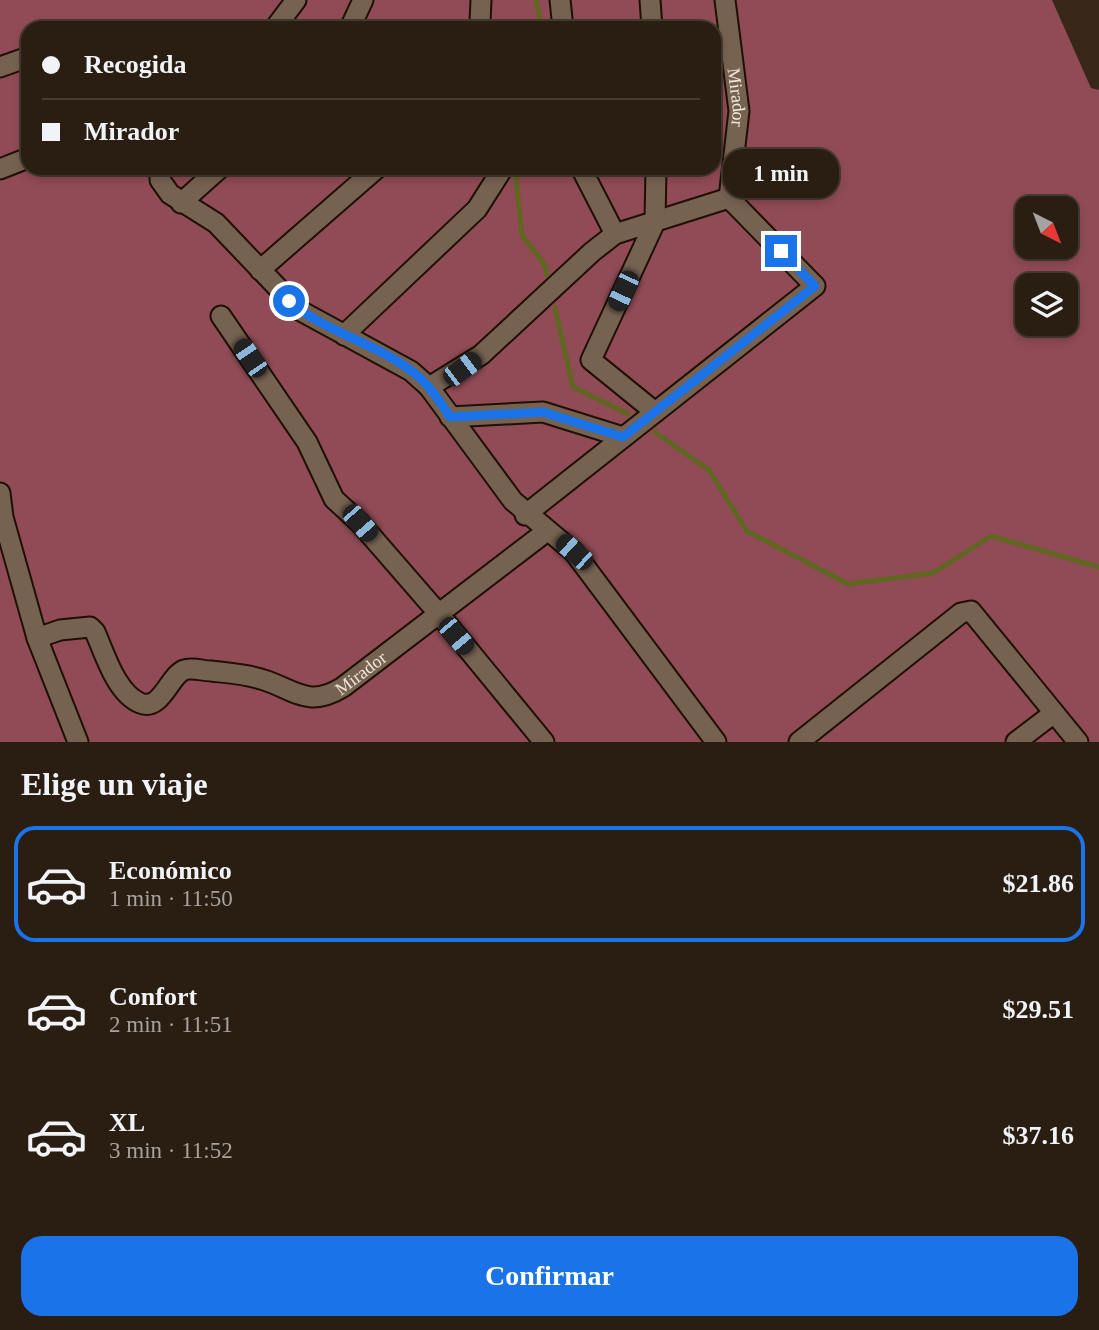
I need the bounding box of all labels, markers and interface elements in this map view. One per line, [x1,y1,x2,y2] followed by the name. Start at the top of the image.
[84,50,187,79] text: Recogida
[724,67,749,128] street label: Mirador
[84,117,179,146] text: Mirador
[723,149,839,198] callout: 1 min
[753,161,809,186] text: 1 min
[1015,196,1078,259] north arrow
[1015,196,1078,336] map controls
[765,235,797,267] route end
[605,268,642,314] car
[1015,273,1078,336] button: layers
[273,285,305,317] route start
[230,335,271,381] car
[439,348,486,390] car
[339,500,382,546] car
[552,530,597,574] car
[435,613,478,659] car
[331,647,390,699] street label: Mirador
[21,766,208,802] text: Elige un viaje
[25,853,88,916] icon: car
[109,856,232,885] text: Económico
[1003,869,1074,898] text: $21.86
[109,886,233,911] text: 1 min · 11:50
[25,979,88,1042] icon: car
[109,982,197,1011] text: Confort
[1003,995,1074,1024] text: $29.51
[109,1012,233,1037] text: 2 min · 11:51
[25,1105,88,1168] icon: car
[109,1108,145,1137] text: XL
[1003,1121,1074,1150] text: $37.16
[109,1138,233,1163] text: 3 min · 11:52
[21,1236,1078,1316] button: Confirmar

